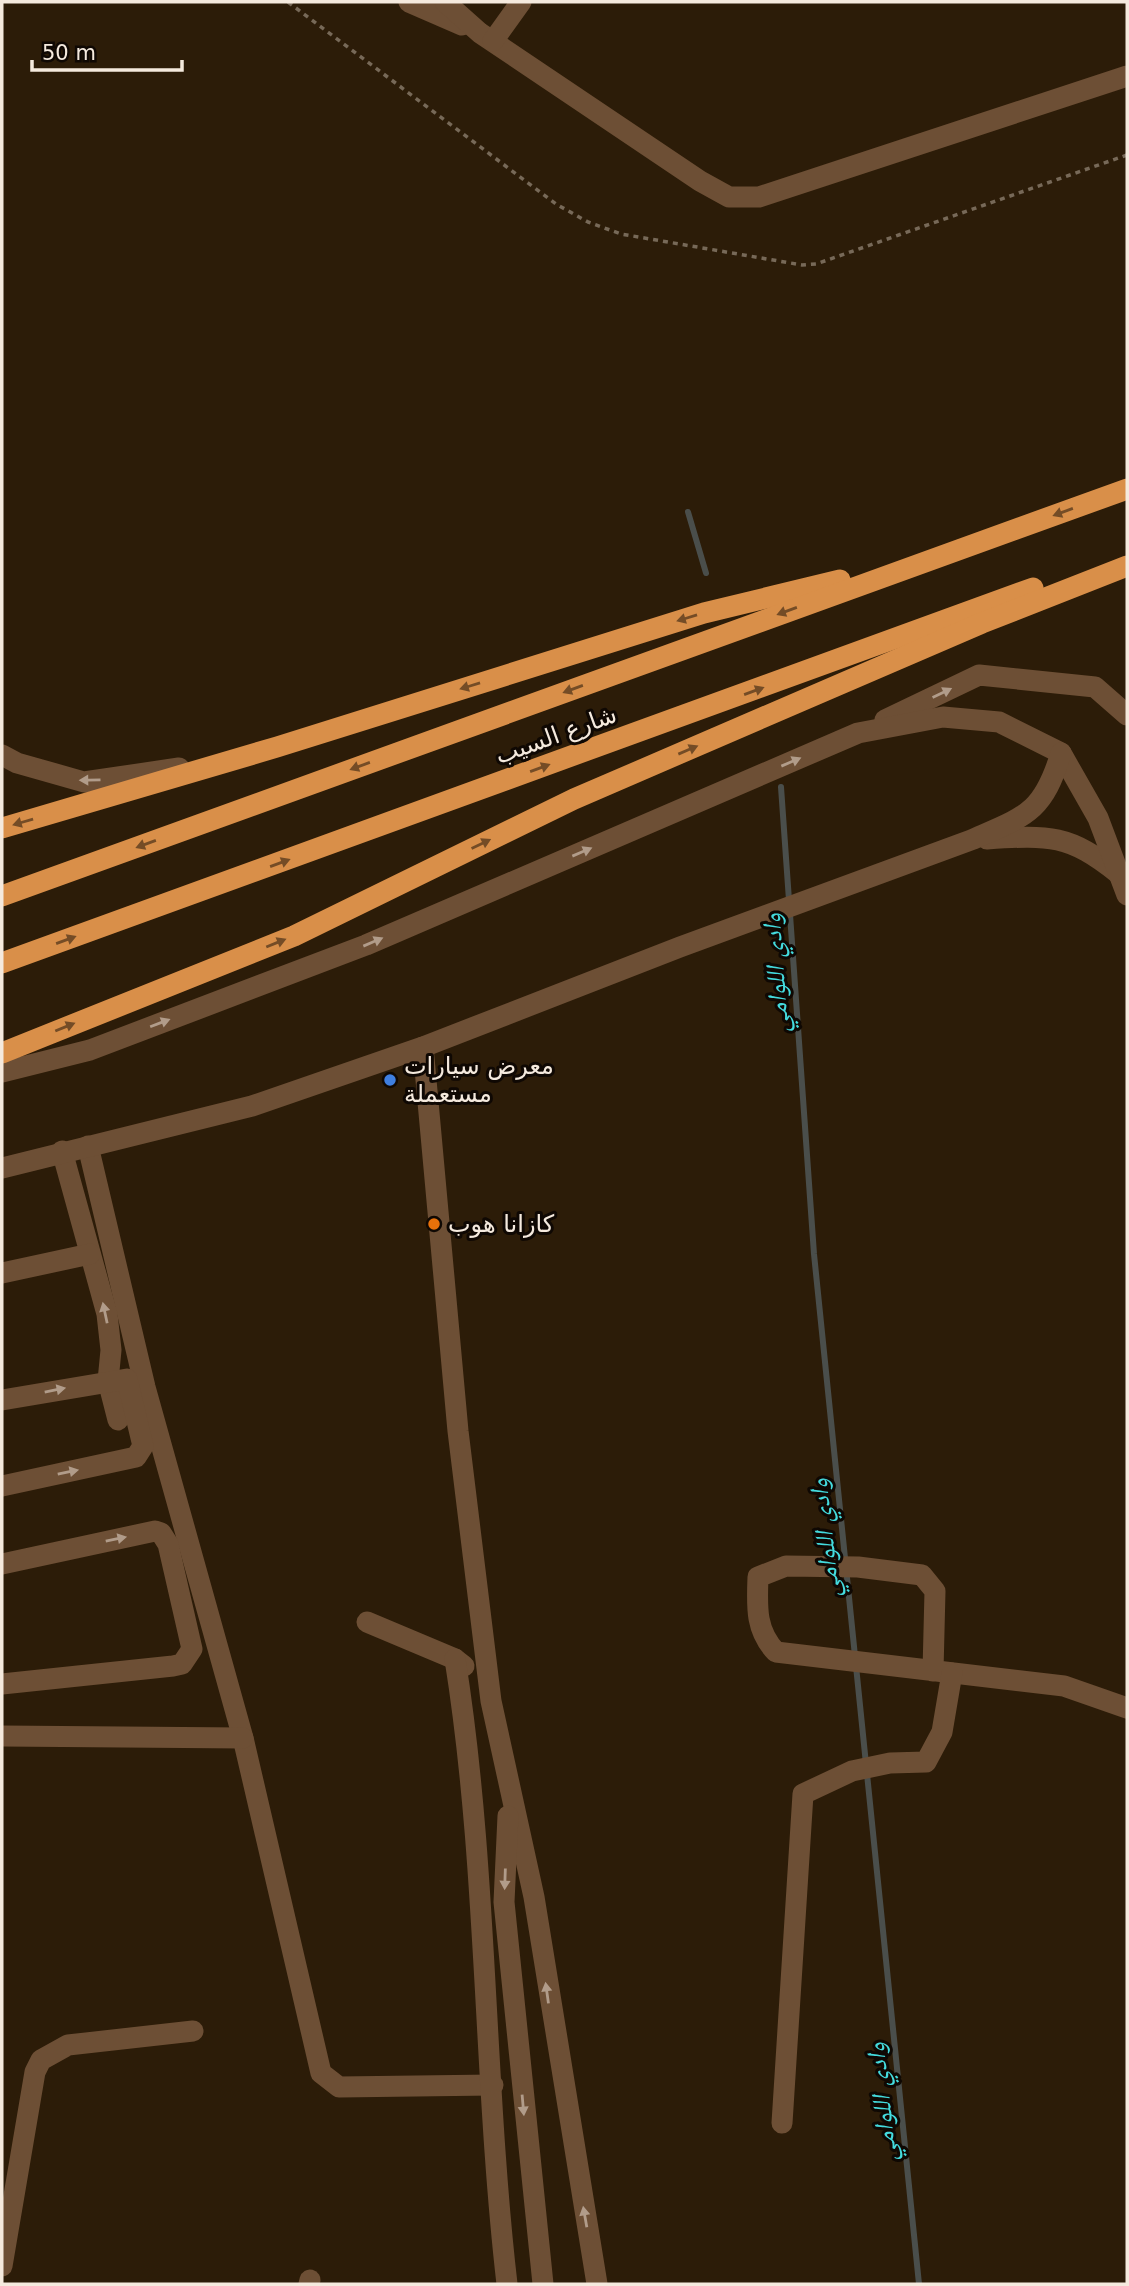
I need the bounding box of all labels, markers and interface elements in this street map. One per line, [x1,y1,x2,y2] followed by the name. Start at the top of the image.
[32,28,182,72] scale bar
[42,41,96,65] text: 50 m
[1052,507,1073,518] one-way arrow
[777,606,798,617] one-way arrow
[677,614,698,624] one-way arrow
[459,682,480,692] one-way arrow
[563,684,584,695] one-way arrow
[743,685,764,696] one-way arrow
[932,687,952,699] one-way arrow
[491,700,621,770] street label: شارع السيب
[678,744,698,756] one-way arrow
[781,757,802,768] one-way arrow
[349,761,370,772] one-way arrow
[529,763,550,774] one-way arrow
[79,774,101,786] one-way arrow
[12,818,33,828] one-way arrow
[135,839,156,850] one-way arrow
[471,839,491,850] one-way arrow
[572,846,592,858] one-way arrow
[269,857,290,868] one-way arrow
[756,912,800,1034] water label: وادي اللوامي
[55,934,76,945] one-way arrow
[363,936,383,948] one-way arrow
[266,938,287,949] one-way arrow
[150,1017,171,1028] one-way arrow
[55,1022,76,1033] one-way arrow
[404,1052,554,1108] place label: معرض سيارات مستعملة
[382,1072,398,1088] marker: معرض سيارات مستعملة
[448,1210,555,1238] place label: كازانا هوب
[426,1216,442,1232] marker: كازانا هوب
[100,1302,111,1324] one-way arrow
[44,1385,66,1396] one-way arrow
[57,1466,79,1477] one-way arrow
[803,1476,851,1599] water label: وادي اللوامي
[105,1534,127,1545] one-way arrow
[500,1868,511,1890] one-way arrow
[542,1982,553,2004] one-way arrow
[860,2040,908,2163] water label: وادي اللوامي
[518,2094,529,2116] one-way arrow
[579,2206,590,2228] one-way arrow

